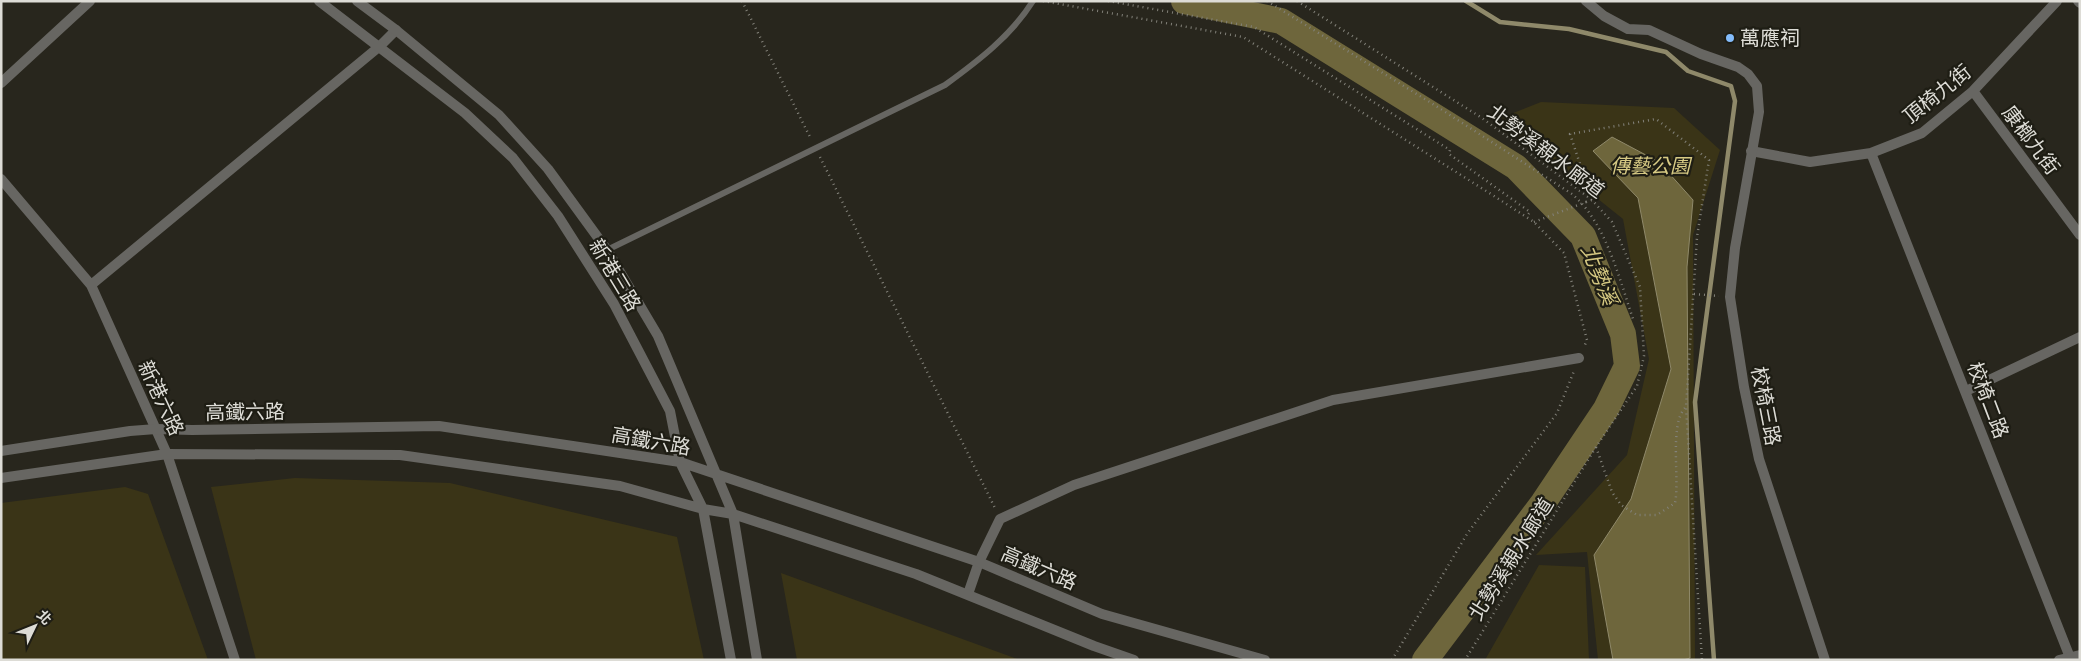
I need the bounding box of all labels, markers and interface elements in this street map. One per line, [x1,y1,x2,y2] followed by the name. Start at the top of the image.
[1740,26,1800,50] place label: 萬應祠
[1724,32,1736,44] marker: 萬應祠
[1898,60,1976,128] street label: 頂椅九街
[1483,99,1609,203] street label: 北勢溪親水廊道
[1997,101,2065,179] street label: 康榔九街
[1610,154,1693,178] park label: 傳藝公園
[584,235,646,315] street label: 新港三路
[1576,241,1624,311] water label: 北勢溪
[133,357,189,439] street label: 新港六路
[1962,358,2014,442] street label: 校椅二路
[1747,364,1785,448] street label: 校椅三路
[205,399,285,425] street label: 高鐵六路
[610,422,692,460] street label: 高鐵六路
[1464,493,1558,625] street label: 北勢溪親水廊道
[997,541,1081,595] street label: 高鐵六路
[10,601,60,651] north arrow
[33,607,55,628] text: 北

